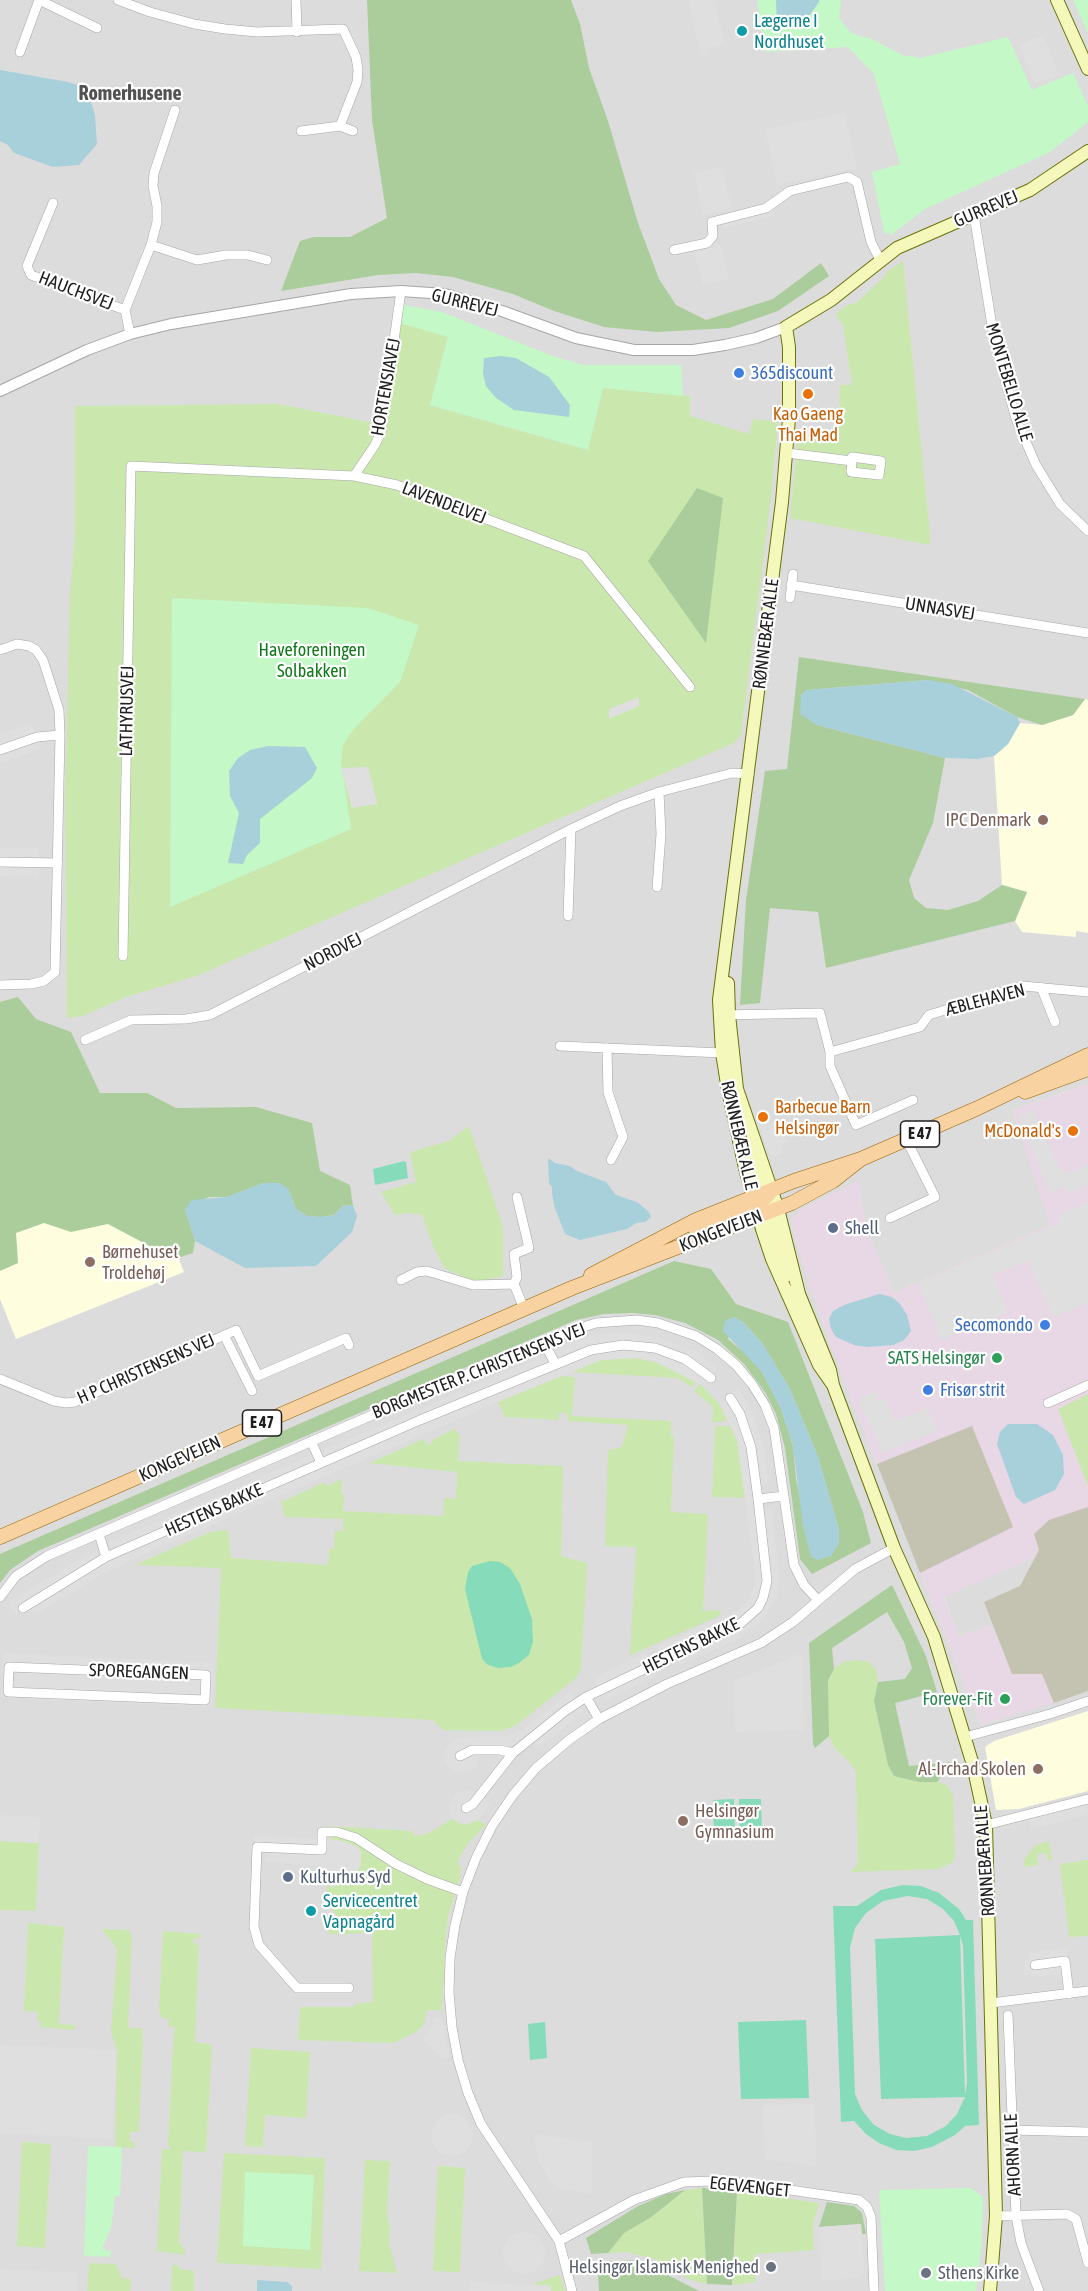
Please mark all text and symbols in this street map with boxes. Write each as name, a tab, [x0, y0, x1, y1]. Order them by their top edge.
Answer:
place label: Lægerne I Nordhuset	[754, 10, 824, 52]
marker: Lægerne I Nordhuset	[735, 24, 749, 38]
district label: Romerhusene	[78, 82, 182, 106]
street label: GURREVEJ	[950, 186, 1022, 232]
street label: HAUCHSVEJ	[36, 267, 116, 315]
street label: GURREVEJ	[429, 284, 501, 322]
street label: MONTEBELLO ALLE	[981, 321, 1037, 443]
street label: HORTENSIAVEJ	[367, 336, 405, 438]
place label: 365discount	[751, 362, 833, 384]
marker: 365discount	[732, 366, 746, 380]
marker: Kao Gaeng Thai Mad	[801, 387, 815, 401]
place label: Kao Gaeng Thai Mad	[773, 403, 843, 446]
street label: LAVENDELVEJ	[399, 477, 489, 529]
street label: RØNNEBÆR ALLE	[749, 578, 783, 690]
street label: UNNASVEJ	[904, 593, 976, 625]
park label: Haveforeningen Solbakken	[258, 639, 366, 682]
street label: LATHYRUSVEJ	[115, 665, 139, 757]
place label: IPC Denmark	[945, 809, 1031, 831]
marker: IPC Denmark	[1036, 813, 1050, 827]
street label: NORDVEJ	[300, 928, 366, 976]
street label: ÆBLEHAVEN	[943, 979, 1027, 1021]
street label: RØNNEBÆR ALLE	[716, 1078, 762, 1192]
place label: Barbecue Barn Helsingør	[775, 1096, 871, 1138]
marker: Barbecue Barn Helsingør	[756, 1110, 770, 1124]
place label: McDonald's	[984, 1120, 1061, 1142]
road number: E 47	[900, 1121, 940, 1147]
marker: McDonald's	[1066, 1124, 1080, 1138]
street label: KONGEVEJEN	[676, 1205, 766, 1257]
place label: Shell	[845, 1217, 879, 1239]
marker: Shell	[826, 1221, 840, 1235]
place label: Børnehuset Troldehøj	[102, 1241, 178, 1284]
marker: Børnehuset Troldehøj	[83, 1255, 97, 1269]
place label: Secomondo	[955, 1314, 1033, 1336]
street label: BORGMESTER P. CHRISTENSENS VEJ	[369, 1318, 589, 1424]
marker: Secomondo	[1038, 1318, 1052, 1332]
street label: H P CHRISTENSENS VEJ	[74, 1329, 218, 1409]
place label: SATS Helsingør	[888, 1347, 985, 1369]
marker: SATS Helsingør	[990, 1351, 1004, 1365]
place label: Frisør strit	[940, 1379, 1005, 1401]
marker: Frisør strit	[921, 1383, 935, 1397]
road number: E 47	[242, 1410, 282, 1436]
street label: KONGEVEJEN	[136, 1431, 224, 1487]
street label: HESTENS BAKKE	[162, 1479, 266, 1541]
street label: HESTENS BAKKE	[639, 1613, 743, 1679]
street label: SPOREGANGEN	[88, 1659, 190, 1685]
place label: Forever-Fit	[923, 1688, 993, 1710]
marker: Forever-Fit	[998, 1692, 1012, 1706]
place label: Al-Irchad Skolen	[918, 1758, 1026, 1780]
marker: Al-Irchad Skolen	[1031, 1762, 1045, 1776]
place label: Helsingør Gymnasium	[695, 1800, 774, 1842]
street label: RØNNEBÆR ALLE	[970, 1805, 1000, 1917]
marker: Helsingør Gymnasium	[676, 1814, 690, 1828]
place label: Kulturhus Syd	[300, 1866, 391, 1888]
marker: Kulturhus Syd	[281, 1870, 295, 1884]
place label: Servicecentret Vapnagård	[323, 1890, 418, 1932]
marker: Servicecentret Vapnagård	[304, 1904, 318, 1918]
street label: AHORN ALLE	[1000, 2113, 1026, 2197]
street label: EGEVÆNGET	[709, 2172, 791, 2202]
place label: Helsingør Islamisk Menighed	[569, 2256, 759, 2278]
marker: Helsingør Islamisk Menighed	[764, 2260, 778, 2274]
place label: Sthens Kirke	[938, 2262, 1019, 2284]
marker: Sthens Kirke	[919, 2266, 933, 2280]

